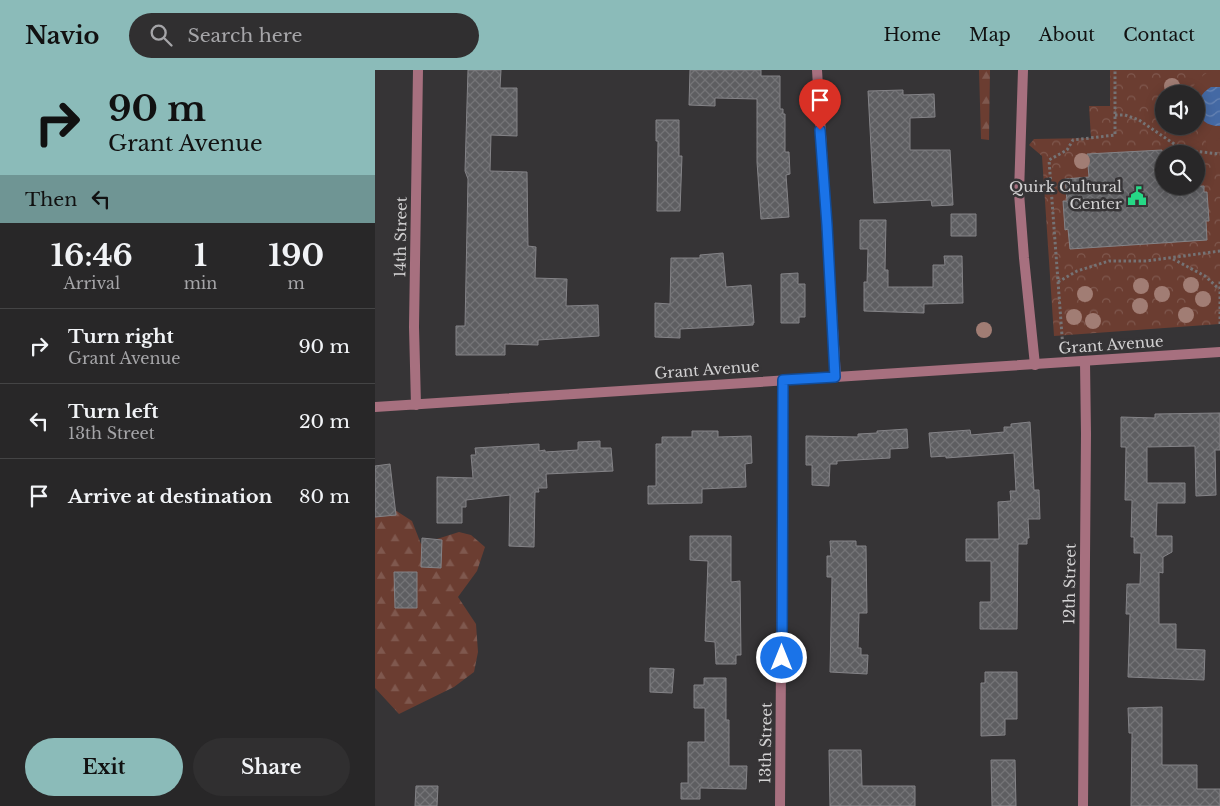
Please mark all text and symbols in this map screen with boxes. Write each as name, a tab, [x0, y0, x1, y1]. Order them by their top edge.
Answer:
search box	[129, 13, 479, 58]
text: Navio	[25, 21, 99, 50]
icon: search	[147, 21, 175, 49]
text: Search here	[187, 24, 302, 47]
text: Home	[883, 24, 941, 46]
text: Map	[969, 24, 1011, 46]
text: About	[1039, 24, 1095, 46]
text: Contact	[1123, 24, 1195, 46]
pin	[799, 79, 841, 130]
map controls	[1155, 85, 1205, 195]
button: sound	[1155, 85, 1205, 135]
icon: arrive	[806, 86, 834, 114]
text: 90 m	[108, 87, 206, 130]
icon: right	[25, 90, 90, 155]
text: Grant Avenue	[108, 130, 263, 157]
button: search	[1155, 145, 1205, 195]
place label: Quirk Cultural Center	[1009, 177, 1123, 213]
icon: left	[87, 185, 115, 213]
public building icon: Quirk Cultural Center	[1126, 185, 1148, 207]
text: Then	[25, 188, 77, 211]
street label: 14th Street	[390, 196, 411, 278]
text: 16:46	[51, 237, 133, 274]
text: 1	[194, 237, 207, 274]
text: 190	[268, 237, 324, 274]
text: Arrival	[64, 273, 120, 293]
text: min	[184, 273, 217, 293]
text: m	[288, 273, 305, 293]
text: Turn right	[68, 325, 174, 348]
street label: Grant Avenue	[1058, 331, 1164, 358]
icon: right	[25, 332, 53, 360]
text: 90 m	[298, 335, 350, 358]
text: Grant Avenue	[68, 348, 180, 368]
street label: Grant Avenue	[654, 356, 760, 383]
text: Turn left	[68, 400, 159, 423]
icon: left	[25, 407, 53, 435]
text: 20 m	[299, 410, 350, 433]
text: 13th Street	[68, 423, 155, 443]
icon: arrive	[25, 482, 53, 510]
text: Arrive at destination	[68, 485, 272, 508]
text: 80 m	[299, 485, 350, 508]
street label: 12th Street	[1059, 543, 1080, 625]
position arrow	[755, 631, 807, 683]
street label: 13th Street	[755, 702, 776, 784]
button: Exit	[25, 738, 183, 796]
button: Share	[193, 738, 350, 796]

